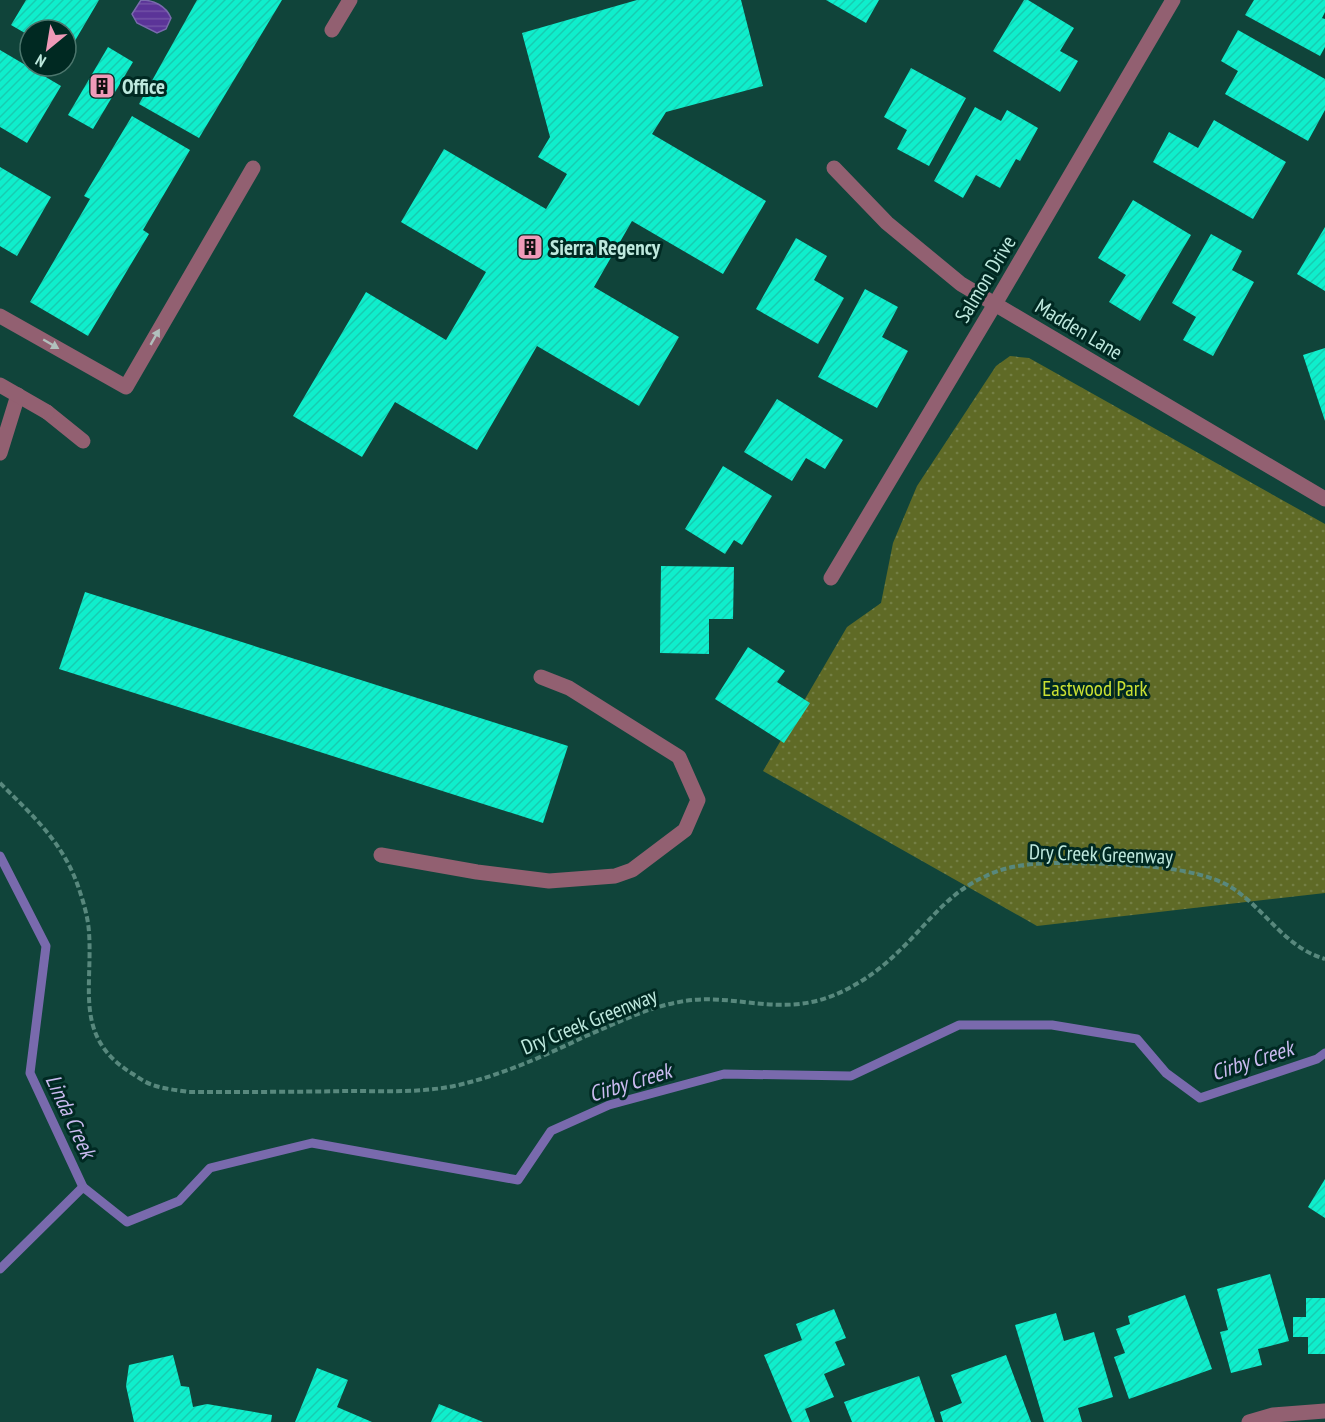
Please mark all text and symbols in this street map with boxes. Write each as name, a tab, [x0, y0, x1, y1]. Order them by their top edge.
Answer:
north arrow	[18, 18, 78, 78]
text: N	[32, 50, 49, 72]
building icon: Office	[87, 71, 117, 101]
place label: Office	[122, 73, 165, 100]
street label: Salmon Drive	[948, 231, 1022, 327]
building icon: Sierra Regency	[515, 232, 545, 262]
place label: Sierra Regency	[550, 234, 661, 261]
street label: Madden Lane	[1030, 292, 1128, 366]
one-way arrow	[150, 329, 161, 345]
one-way arrow	[43, 339, 59, 350]
park label: Eastwood Park	[1042, 675, 1148, 702]
street label: Dry Creek Greenway	[1029, 838, 1174, 870]
street label: Dry Creek Greenway	[517, 981, 661, 1061]
water label: Cirby Creek	[1207, 1033, 1299, 1086]
water label: Cirby Creek	[585, 1055, 677, 1108]
water label: Linda Creek	[40, 1070, 104, 1164]

